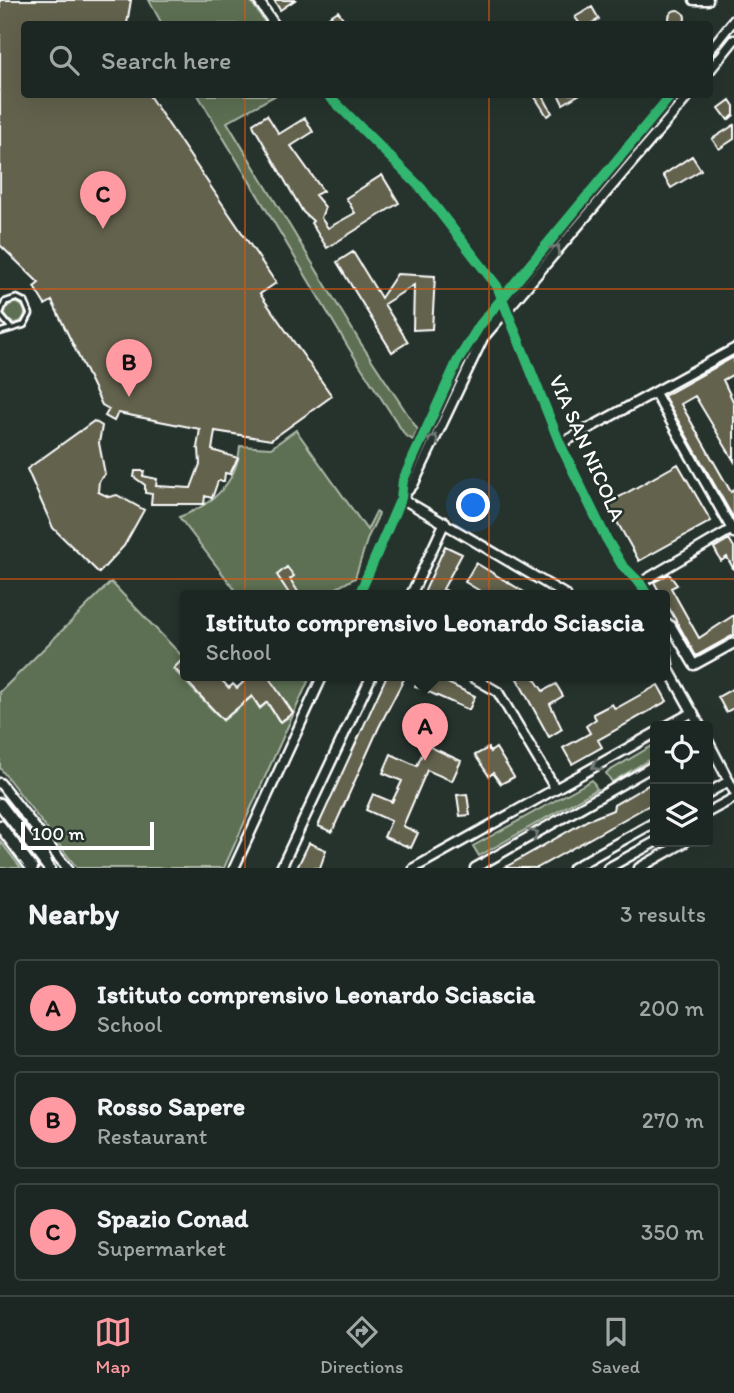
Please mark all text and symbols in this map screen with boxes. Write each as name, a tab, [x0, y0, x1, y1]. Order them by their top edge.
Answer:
search box	[21, 21, 713, 98]
icon: search	[45, 41, 83, 79]
text: Search here	[101, 44, 231, 76]
pin: C	[80, 171, 126, 229]
one-way arrow	[548, 245, 560, 258]
pin: B	[106, 339, 152, 397]
street label: VIA SAN NICOLA	[544, 371, 631, 525]
one-way arrow	[426, 434, 440, 446]
your location	[456, 488, 490, 522]
popup	[180, 590, 670, 681]
text: Istituto comprensivo Leonardo Sciascia	[206, 606, 644, 638]
text: School	[206, 638, 271, 666]
pin: A	[402, 703, 448, 761]
map controls	[650, 721, 713, 847]
button: locate	[650, 721, 713, 784]
one-way arrow	[590, 758, 603, 771]
button: layers	[650, 784, 713, 847]
scale bar	[21, 819, 154, 851]
text: 100 m	[32, 822, 84, 845]
one-way arrow	[527, 829, 540, 842]
text: Nearby	[28, 895, 119, 932]
text: 3 results	[620, 900, 706, 928]
text: Istituto comprensivo Leonardo Sciascia	[97, 978, 535, 1010]
text: A	[46, 994, 60, 1022]
text: 200 m	[639, 994, 704, 1022]
text: School	[97, 1010, 162, 1038]
text: Rosso Sapere	[97, 1090, 245, 1122]
text: B	[46, 1106, 60, 1134]
text: 270 m	[642, 1106, 704, 1134]
text: Restaurant	[97, 1122, 207, 1150]
text: Spazio Conad	[97, 1202, 248, 1234]
text: C	[46, 1218, 60, 1246]
text: 350 m	[641, 1218, 704, 1246]
text: Supermarket	[97, 1234, 226, 1262]
tab: Map	[94, 1313, 132, 1378]
tab: Directions	[320, 1313, 404, 1378]
tab: Saved	[592, 1313, 640, 1378]

